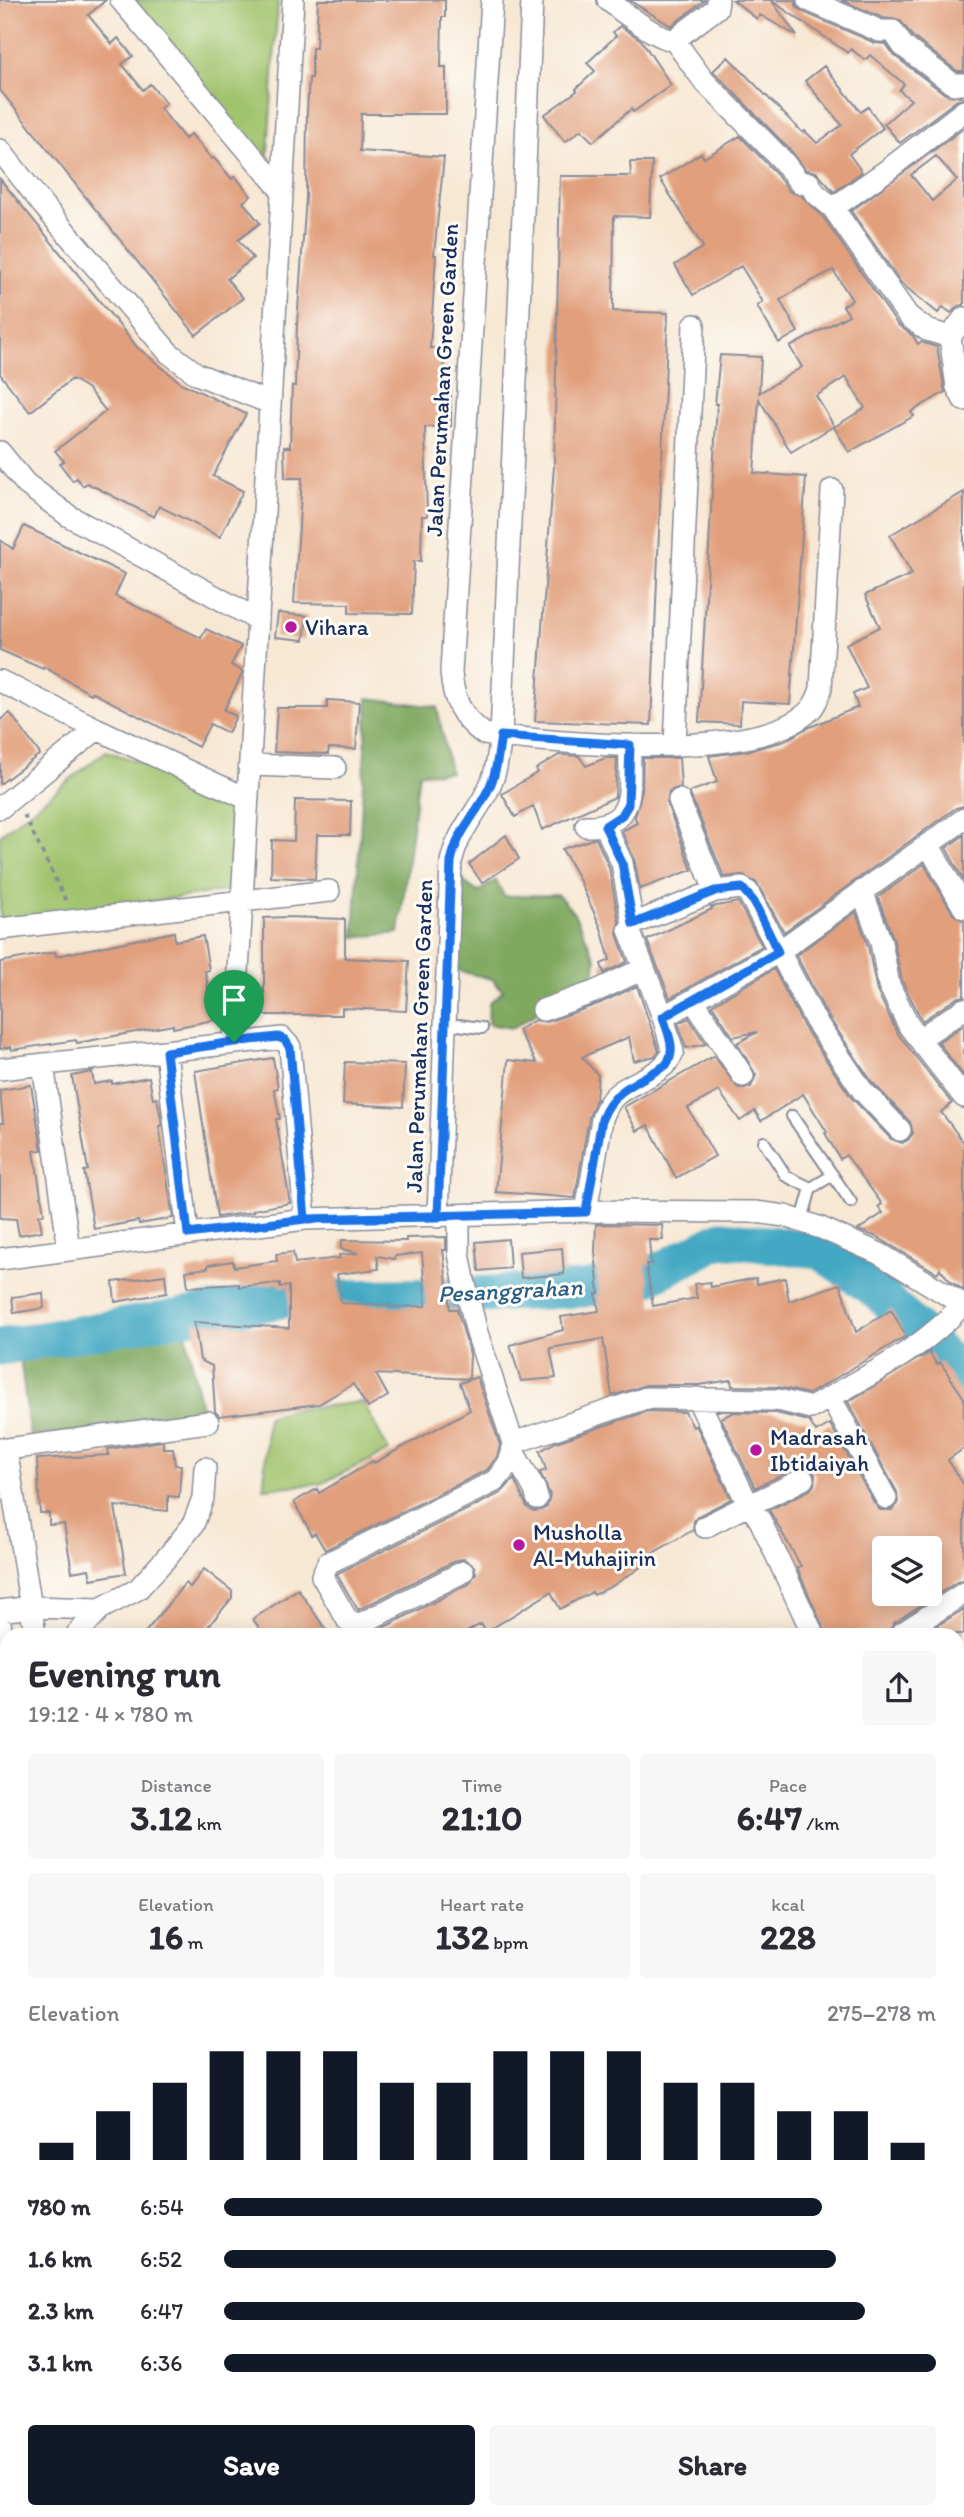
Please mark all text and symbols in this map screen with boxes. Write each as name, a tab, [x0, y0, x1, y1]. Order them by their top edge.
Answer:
street label: Jalan Perumahan Green Garden	[420, 223, 464, 537]
place label: Vihara	[305, 613, 369, 641]
marker: Vihara	[283, 619, 299, 635]
street label: Jalan Perumahan Green Garden	[400, 879, 438, 1193]
pin	[204, 970, 264, 1042]
icon: arrive	[215, 981, 253, 1019]
water label: Pesanggrahan	[437, 1272, 583, 1308]
place label: Madrasah Ibtidaiyah	[770, 1423, 869, 1477]
marker: Madrasah Ibtidaiyah	[748, 1442, 764, 1458]
place label: Musholla Al-Muhajirin	[533, 1518, 656, 1572]
map controls	[872, 1536, 942, 1606]
button: layers	[872, 1536, 942, 1606]
marker: Musholla Al-Muhajirin	[511, 1537, 527, 1553]
text: Evening run	[28, 1651, 221, 1697]
button: share	[862, 1651, 936, 1725]
text: 19:12 · 4 × 780 m	[28, 1700, 193, 1728]
text: Distance	[140, 1774, 212, 1797]
text: Time	[462, 1774, 502, 1797]
text: Pace	[769, 1774, 807, 1797]
text: 3.12	[130, 1797, 192, 1839]
text: 21:10	[441, 1797, 523, 1839]
text: 6:47	[737, 1797, 802, 1839]
text: km	[192, 1812, 222, 1835]
text: /km	[802, 1812, 839, 1835]
text: Elevation	[138, 1893, 214, 1916]
text: Heart rate	[440, 1893, 524, 1916]
text: kcal	[771, 1893, 805, 1916]
text: 16	[148, 1916, 183, 1958]
text: 132	[435, 1916, 489, 1958]
text: 228	[760, 1916, 816, 1958]
text: m	[183, 1931, 204, 1954]
text: bpm	[489, 1931, 529, 1954]
text: Elevation	[28, 1999, 119, 2027]
text: 275–278 m	[827, 1999, 936, 2027]
text: 780 m	[28, 2193, 91, 2221]
text: 6:54	[140, 2193, 184, 2221]
text: 1.6 km	[28, 2245, 92, 2273]
text: 6:52	[140, 2245, 182, 2273]
text: 2.3 km	[28, 2297, 94, 2325]
text: 6:47	[140, 2297, 183, 2325]
text: 3.1 km	[28, 2349, 92, 2377]
text: 6:36	[140, 2349, 183, 2377]
button: Save	[28, 2425, 475, 2505]
button: Share	[489, 2425, 936, 2505]

